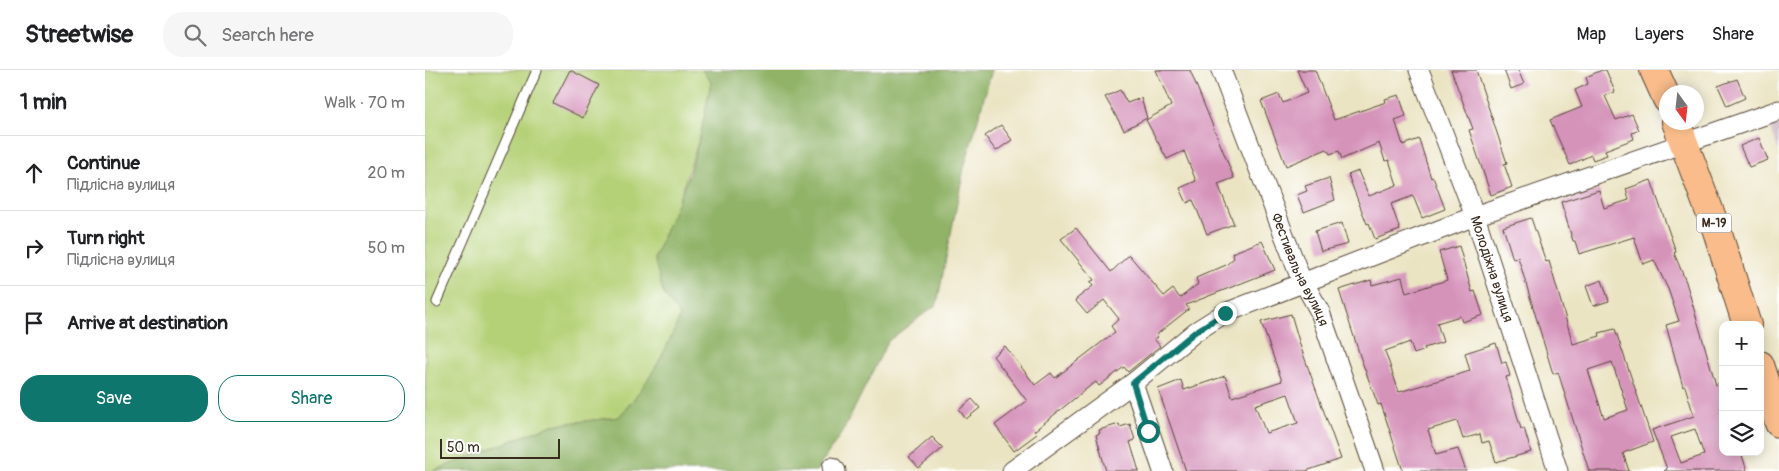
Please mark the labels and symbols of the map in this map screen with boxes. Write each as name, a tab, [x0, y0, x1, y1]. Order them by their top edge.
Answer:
north arrow	[1659, 85, 1704, 130]
street label: Фестивальна вулиця	[1268, 211, 1333, 328]
street label: Молодіжна вулиця	[1467, 214, 1517, 324]
road number: М-19	[1697, 214, 1731, 232]
route end	[1214, 302, 1237, 325]
route start	[1137, 420, 1160, 443]
scale bar	[440, 436, 560, 459]

